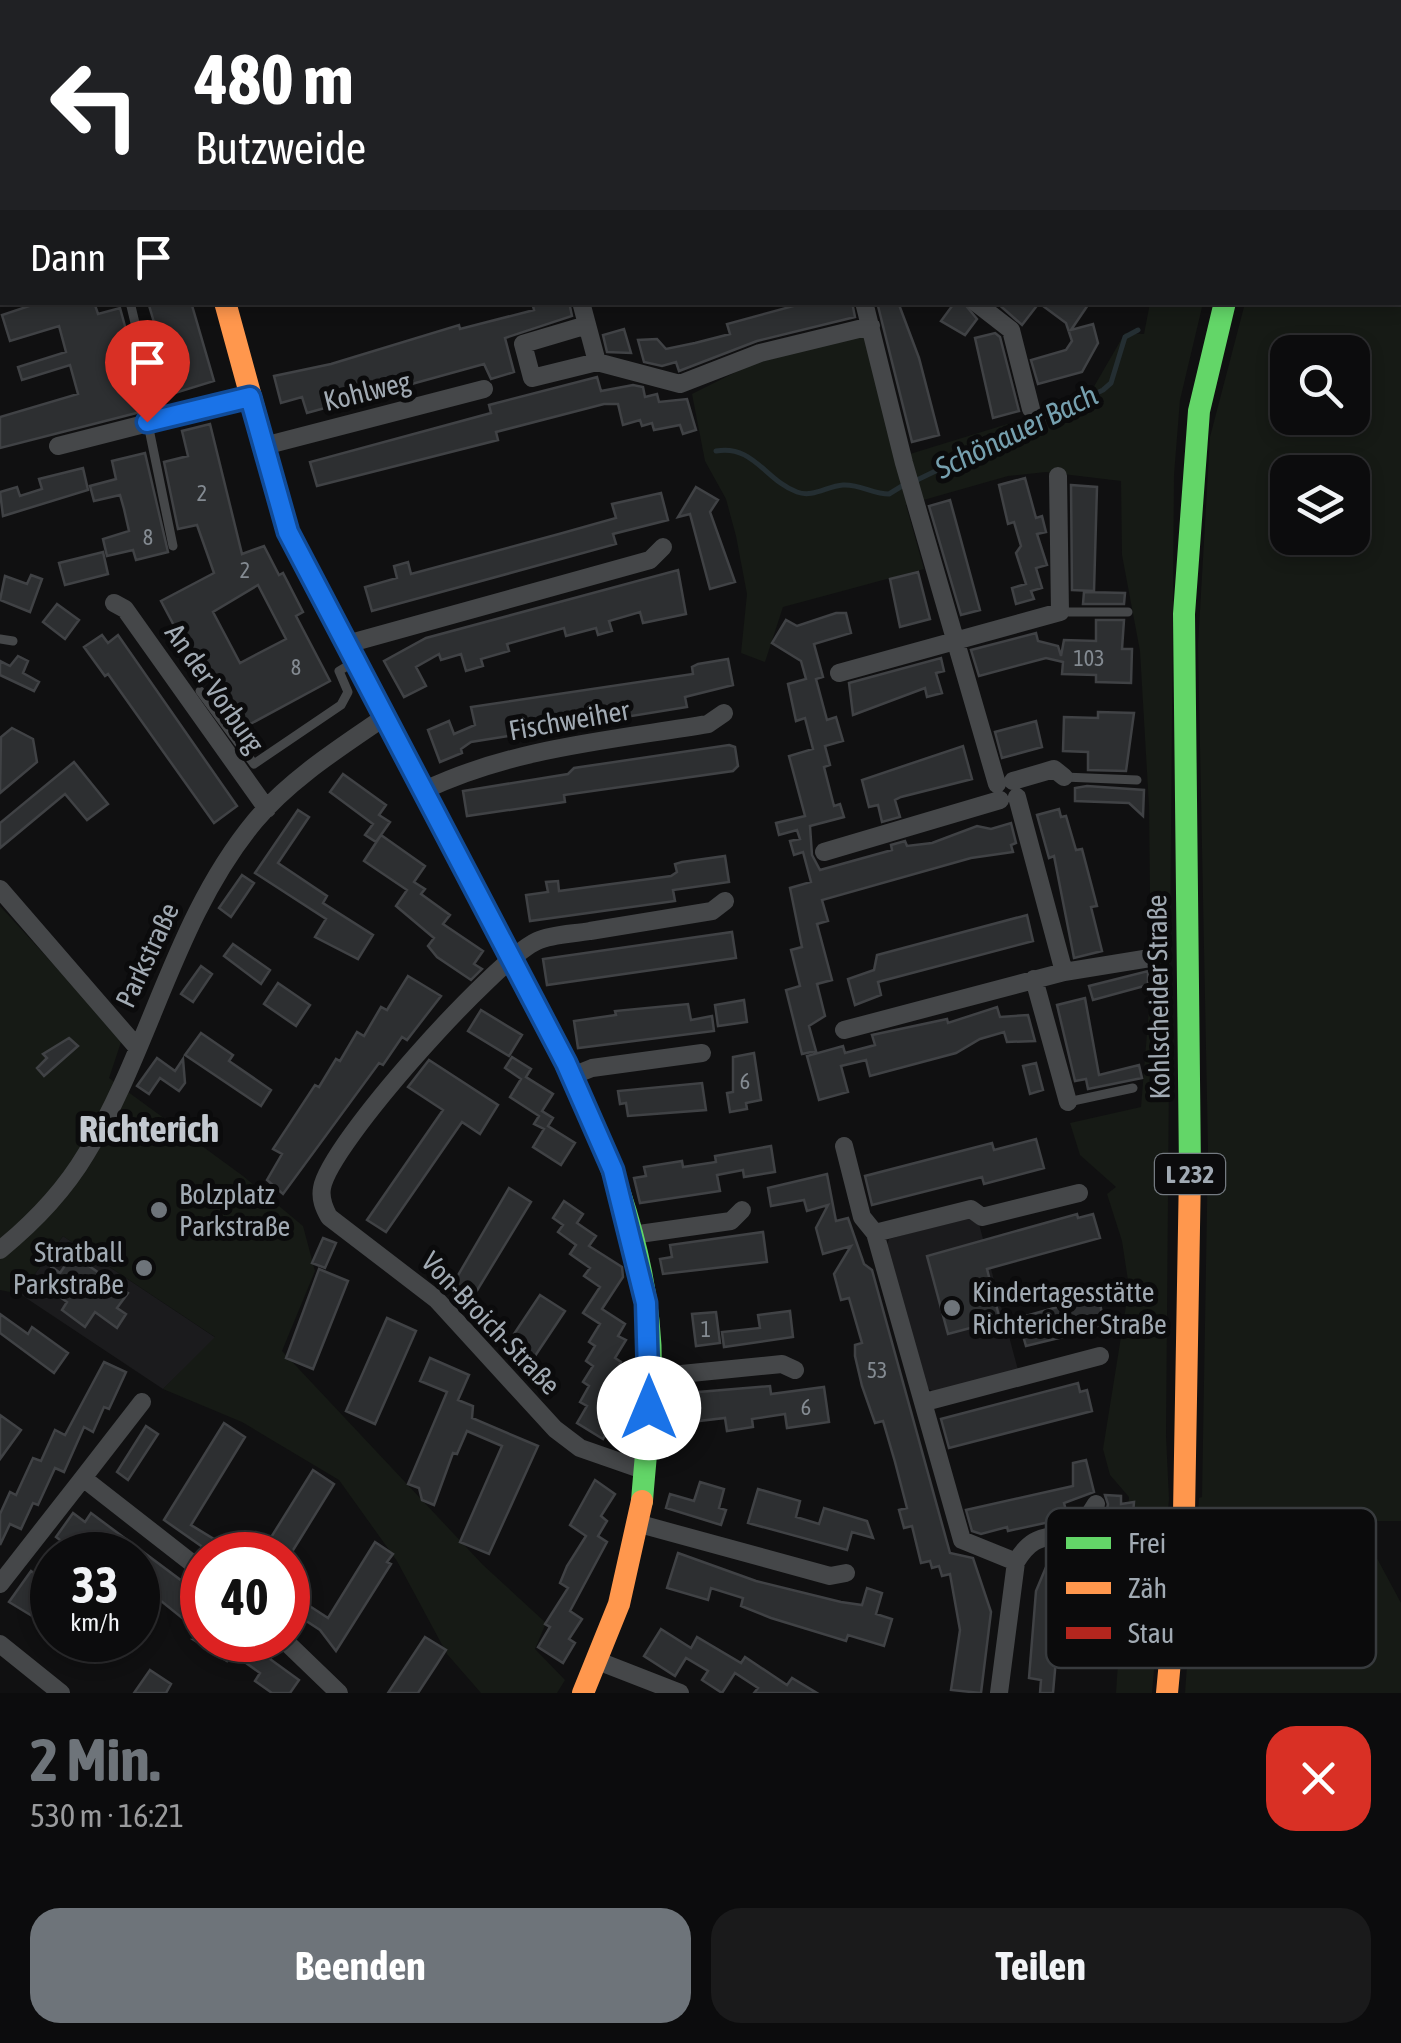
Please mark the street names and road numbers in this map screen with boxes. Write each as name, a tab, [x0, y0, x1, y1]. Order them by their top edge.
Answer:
street label: Kohlweg	[320, 365, 414, 417]
street label: An der Vorburg	[159, 617, 271, 759]
street label: Fischweiher	[506, 694, 632, 746]
street label: Kohlscheider Straße	[1140, 894, 1176, 1100]
street label: Parkstraße	[109, 898, 185, 1012]
road number: L 232	[1155, 1154, 1225, 1194]
street label: Von-Broich-Straße	[415, 1245, 567, 1401]

